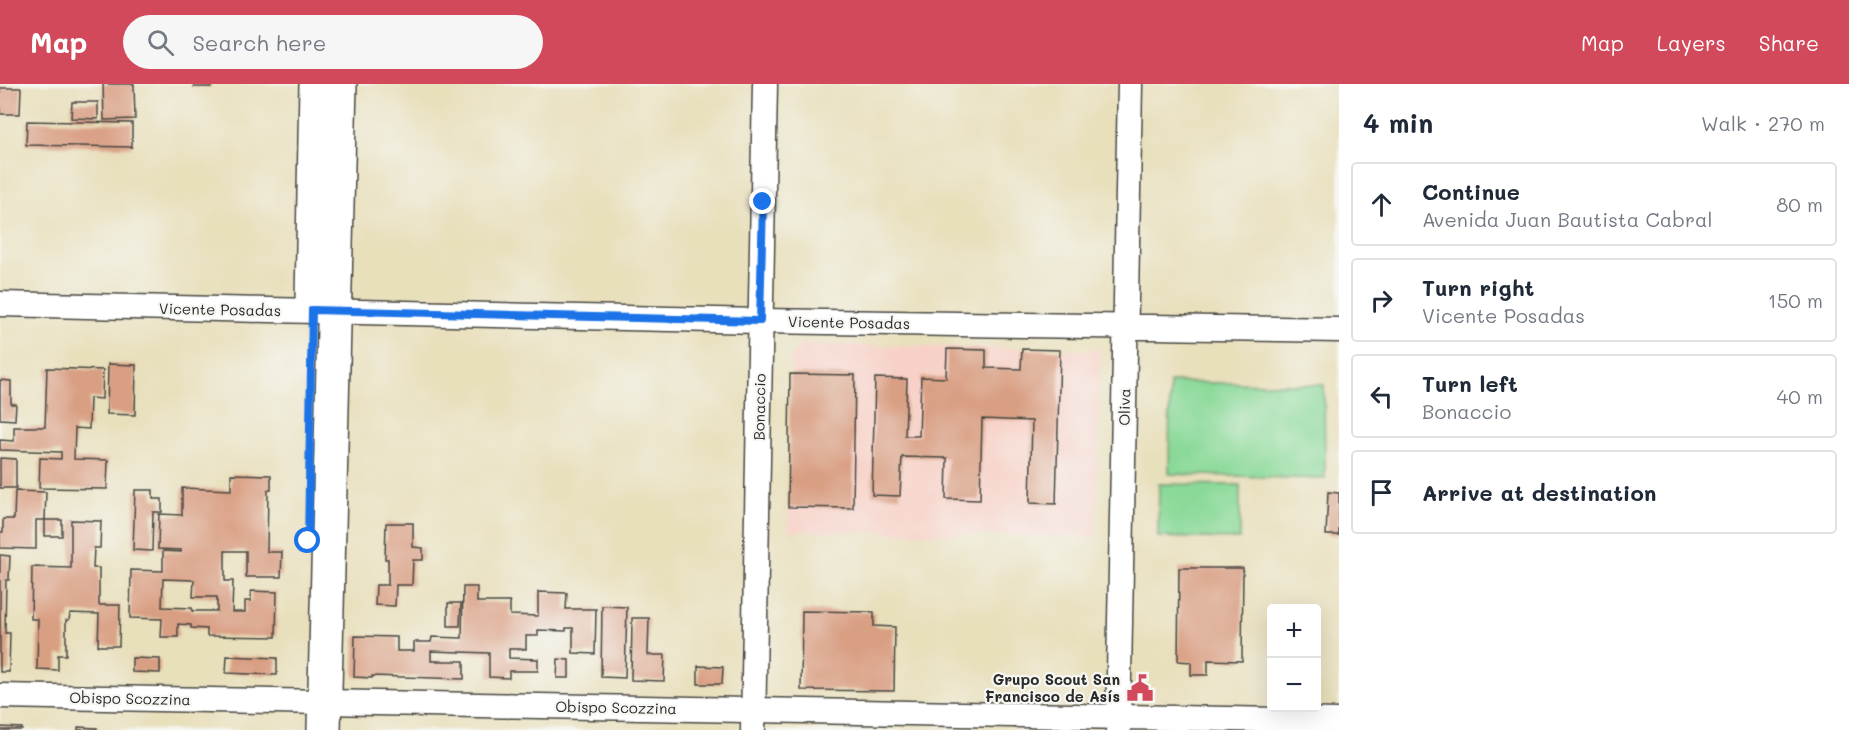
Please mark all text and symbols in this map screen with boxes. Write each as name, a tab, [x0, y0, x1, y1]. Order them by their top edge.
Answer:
search box	[123, 15, 543, 69]
text: Map	[30, 24, 87, 60]
icon: search	[144, 26, 177, 59]
text: Search here	[192, 28, 326, 57]
text: Map	[1581, 29, 1624, 56]
text: Layers	[1657, 29, 1726, 56]
text: Share	[1759, 29, 1819, 56]
text: 4 min	[1363, 106, 1433, 140]
text: Walk · 270 m	[1701, 110, 1825, 136]
text: Continue	[1422, 177, 1520, 206]
route end	[749, 188, 775, 214]
icon: ahead	[1365, 188, 1398, 221]
text: 80 m	[1776, 191, 1823, 217]
text: Avenida Juan Bautista Cabral	[1422, 206, 1713, 232]
text: Turn right	[1422, 273, 1534, 302]
icon: right	[1365, 284, 1398, 317]
text: 150 m	[1768, 287, 1823, 313]
street label: Vicente Posadas	[159, 298, 281, 320]
text: Vicente Posadas	[1422, 302, 1585, 328]
street label: Vicente Posadas	[788, 311, 910, 333]
text: Turn left	[1422, 369, 1518, 398]
street label: Bonaccio	[748, 373, 770, 441]
icon: left	[1365, 380, 1398, 413]
text: 40 m	[1777, 383, 1823, 409]
street label: Oliva	[1114, 388, 1134, 426]
text: Bonaccio	[1422, 398, 1511, 424]
icon: arrive	[1365, 476, 1398, 509]
text: Arrive at destination	[1422, 478, 1657, 507]
route start	[294, 527, 320, 553]
map controls	[1267, 604, 1321, 712]
button: +	[1267, 604, 1321, 658]
button: −	[1267, 658, 1321, 712]
place label: Grupo Scout San Francisco de Asís	[985, 669, 1120, 706]
public building icon: Grupo Scout San Francisco de Asís	[1125, 673, 1155, 703]
street label: Obispo Scozzina	[69, 687, 191, 709]
street label: Obispo Scozzina	[555, 696, 677, 718]

